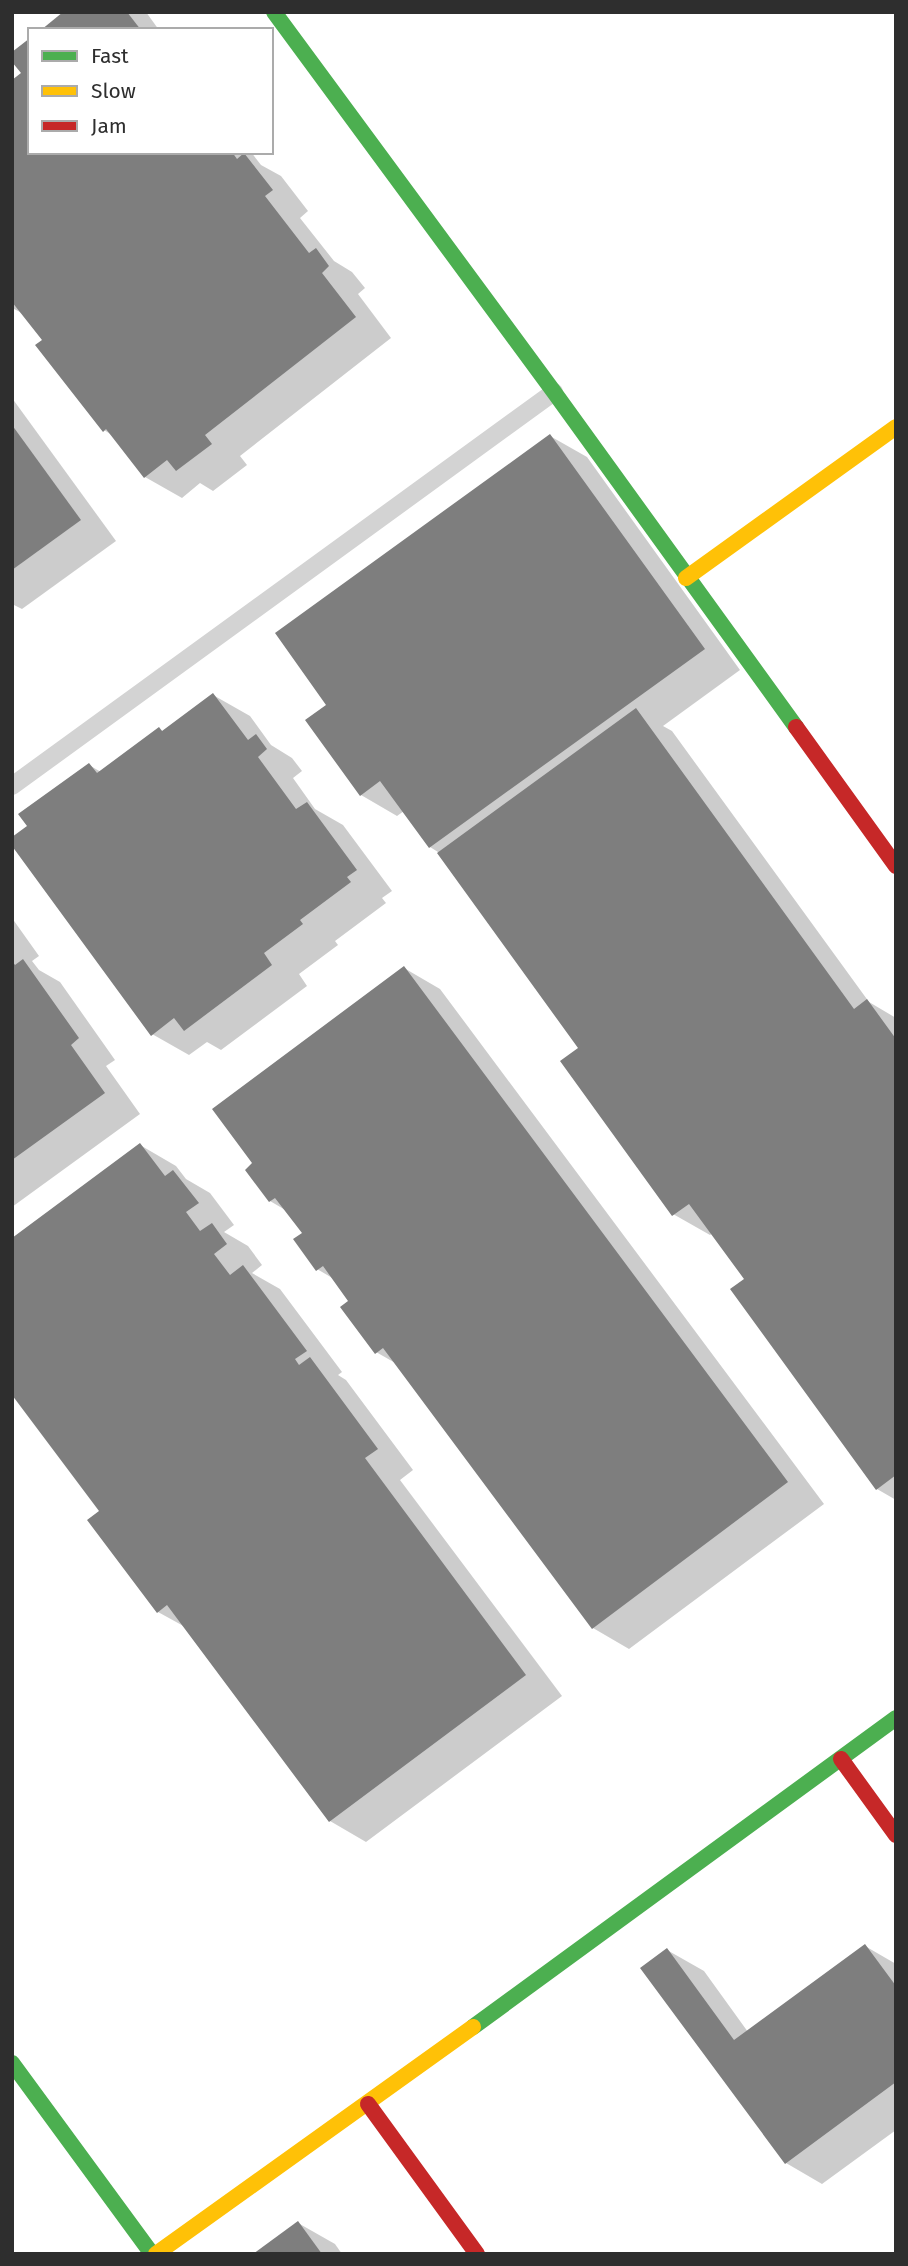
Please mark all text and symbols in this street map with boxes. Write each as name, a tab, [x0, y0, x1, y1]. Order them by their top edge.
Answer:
legend	[28, 28, 273, 154]
text: Fast	[91, 43, 129, 69]
text: Slow	[91, 78, 136, 104]
text: Jam	[91, 113, 127, 139]

